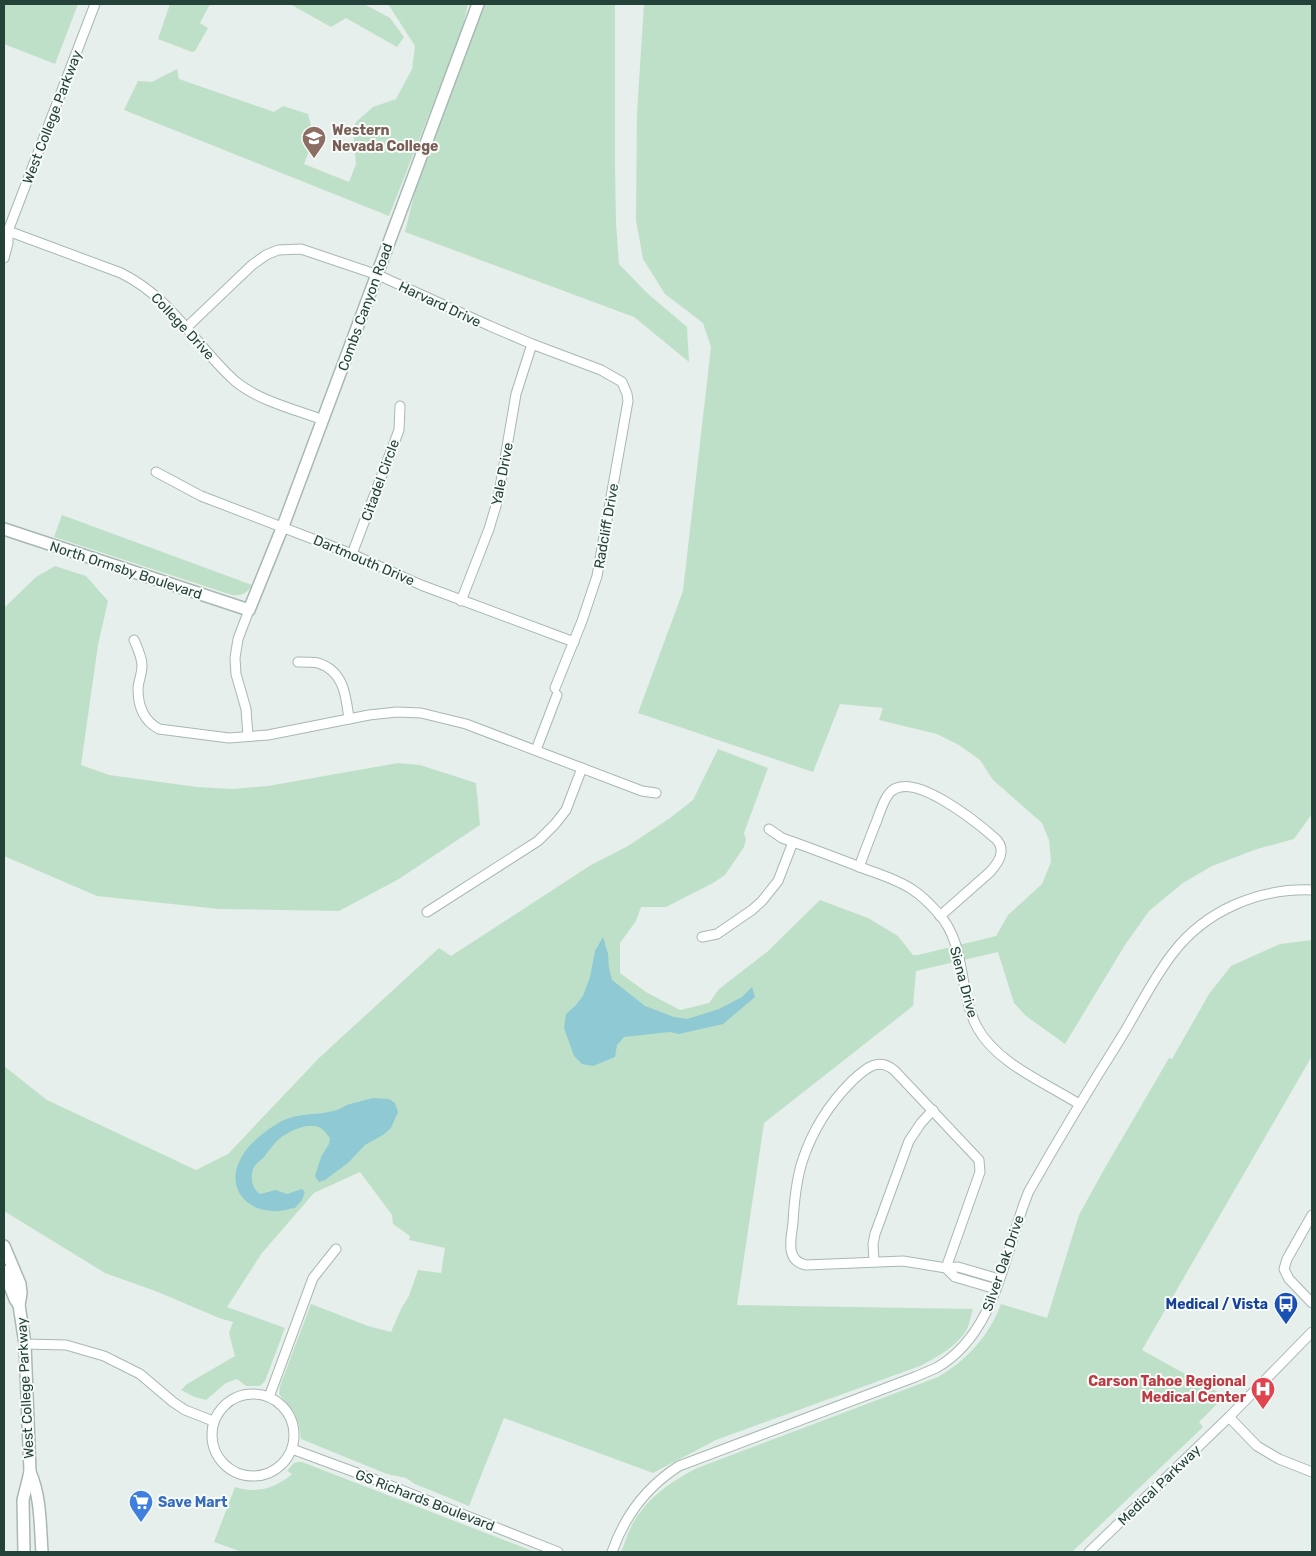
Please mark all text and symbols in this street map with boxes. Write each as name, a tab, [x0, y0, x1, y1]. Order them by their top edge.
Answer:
street label: West College Parkway	[19, 48, 86, 186]
place label: Western Nevada College	[332, 122, 438, 155]
school or university icon: Western Nevada College	[301, 125, 327, 159]
street label: Combs Canyon Road	[334, 241, 396, 373]
street label: Harvard Drive	[396, 278, 484, 331]
street label: College Drive	[147, 289, 218, 363]
street label: Citadel Circle	[358, 437, 403, 523]
street label: Yale Drive	[488, 441, 517, 507]
street label: Radcliff Drive	[591, 482, 622, 570]
street label: Dartmouth Drive	[311, 531, 417, 589]
street label: North Ormsby Boulevard	[47, 538, 204, 603]
street label: Siena Drive	[946, 945, 981, 1020]
street label: Silver Oak Drive	[979, 1213, 1028, 1314]
bus stop icon: Medical / Vista	[1273, 1291, 1299, 1325]
place label: Medical / Vista	[1166, 1296, 1268, 1313]
street label: West College Parkway	[13, 1316, 38, 1459]
place label: Carson Tahoe Regional Medical Center	[1088, 1373, 1247, 1406]
hospital icon: Carson Tahoe Regional Medical Center	[1250, 1376, 1276, 1410]
street label: Medical Parkway	[1114, 1441, 1204, 1529]
street label: GS Richards Boulevard	[353, 1466, 497, 1535]
supermarket icon: Save Mart	[128, 1489, 154, 1523]
place label: Save Mart	[158, 1494, 228, 1511]

